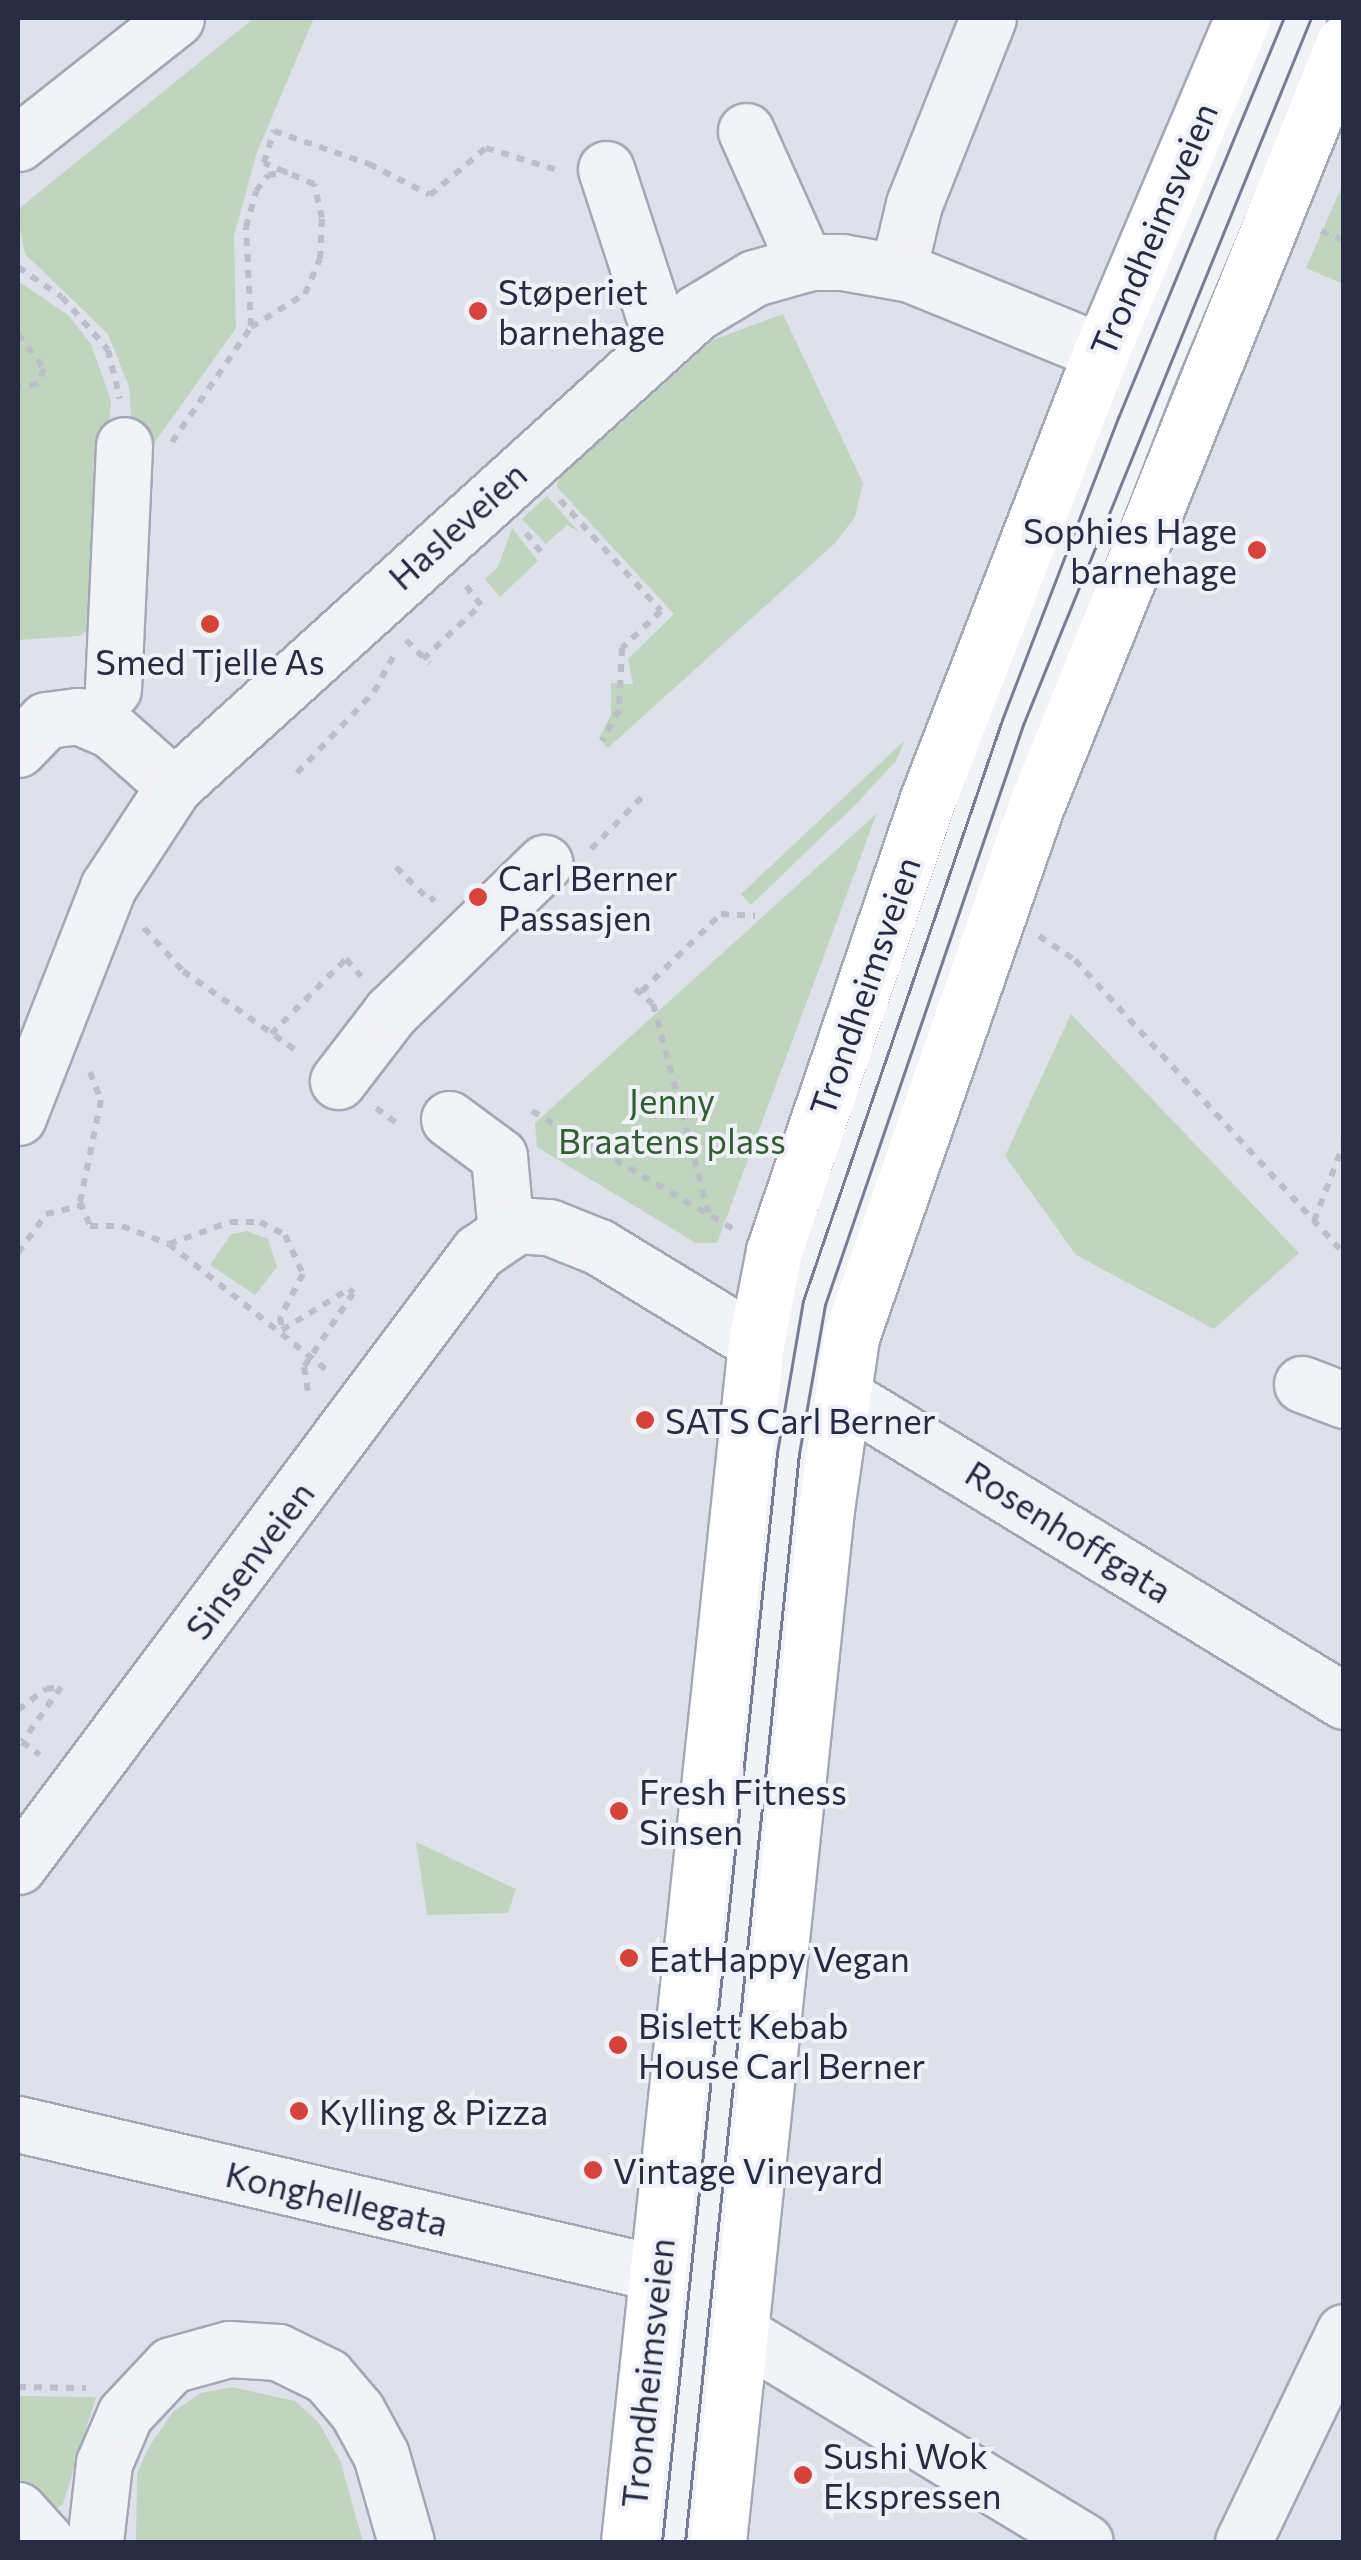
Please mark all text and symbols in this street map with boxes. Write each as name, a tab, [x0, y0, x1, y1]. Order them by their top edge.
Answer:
street label: Trondheimsveien	[1081, 96, 1225, 362]
place label: Støperiet barnehage	[498, 270, 665, 352]
marker: Støperiet barnehage	[467, 300, 489, 322]
street label: Hasleveien	[380, 452, 534, 598]
place label: Sophies Hage barnehage	[1023, 509, 1237, 591]
marker: Sophies Hage barnehage	[1246, 539, 1268, 561]
marker: Smed Tjelle As	[199, 613, 221, 635]
place label: Smed Tjelle As	[95, 640, 325, 682]
street label: Trondheimsveien	[800, 851, 928, 1121]
place label: Carl Berner Passasjen	[498, 856, 677, 938]
marker: Carl Berner Passasjen	[467, 886, 489, 908]
park label: Jenny Braatens plass	[558, 1079, 786, 1161]
place label: SATS Carl Berner	[665, 1399, 936, 1441]
marker: SATS Carl Berner	[634, 1409, 656, 1431]
street label: Rosenhoffgata	[958, 1451, 1180, 1611]
street label: Sinsenveien	[176, 1473, 322, 1647]
place label: Fresh Fitness Sinsen	[639, 1770, 847, 1852]
marker: Fresh Fitness Sinsen	[608, 1800, 630, 1822]
place label: EatHappy Vegan	[649, 1937, 910, 1979]
marker: EatHappy Vegan	[618, 1947, 640, 1969]
place label: Bislett Kebab House Carl Berner	[638, 2004, 925, 2086]
marker: Bislett Kebab House Carl Berner	[607, 2034, 629, 2056]
place label: Kylling & Pizza	[319, 2090, 548, 2132]
marker: Kylling & Pizza	[288, 2100, 310, 2122]
place label: Vintage Vineyard	[613, 2149, 883, 2191]
street label: Konghellegata	[222, 2152, 452, 2244]
marker: Vintage Vineyard	[582, 2159, 604, 2181]
street label: Trondheimsveien	[612, 2236, 682, 2510]
place label: Sushi Wok Ekspressen	[823, 2434, 1002, 2516]
marker: Sushi Wok Ekspressen	[792, 2464, 814, 2486]

